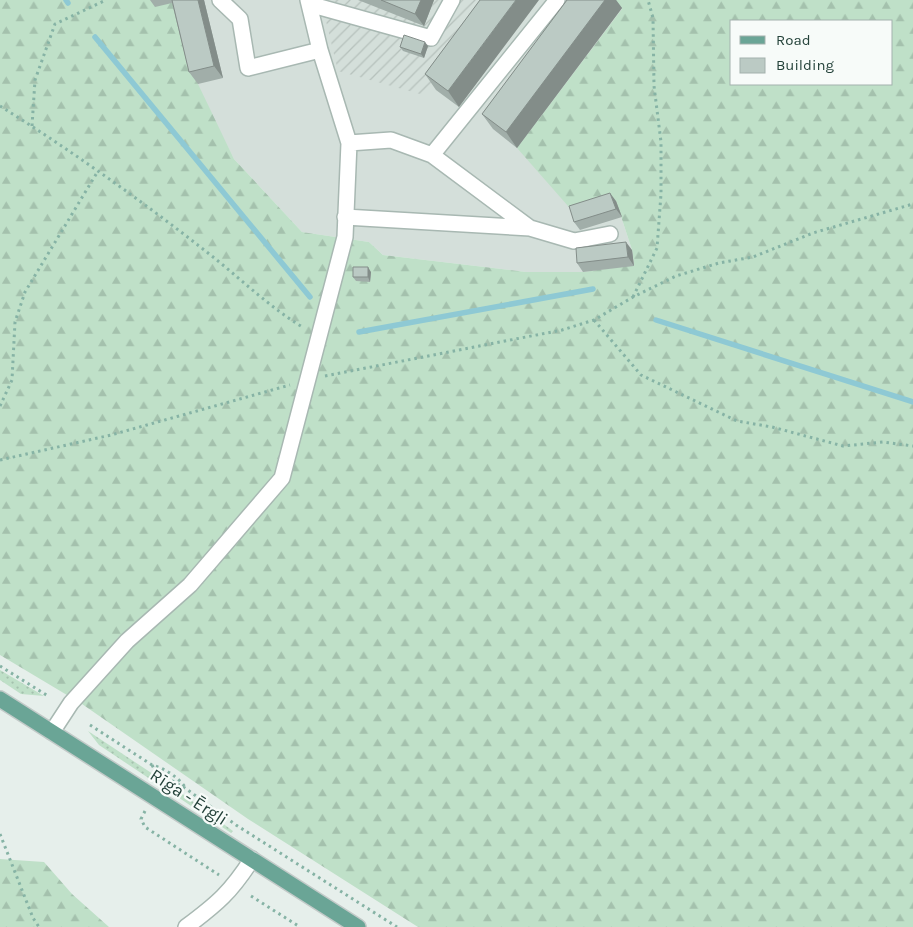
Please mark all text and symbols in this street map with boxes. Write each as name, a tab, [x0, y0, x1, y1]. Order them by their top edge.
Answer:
legend	[730, 20, 893, 85]
text: Road	[776, 31, 811, 49]
text: Building	[776, 56, 834, 74]
street label: Rīga - Ērgļi	[146, 764, 232, 830]

